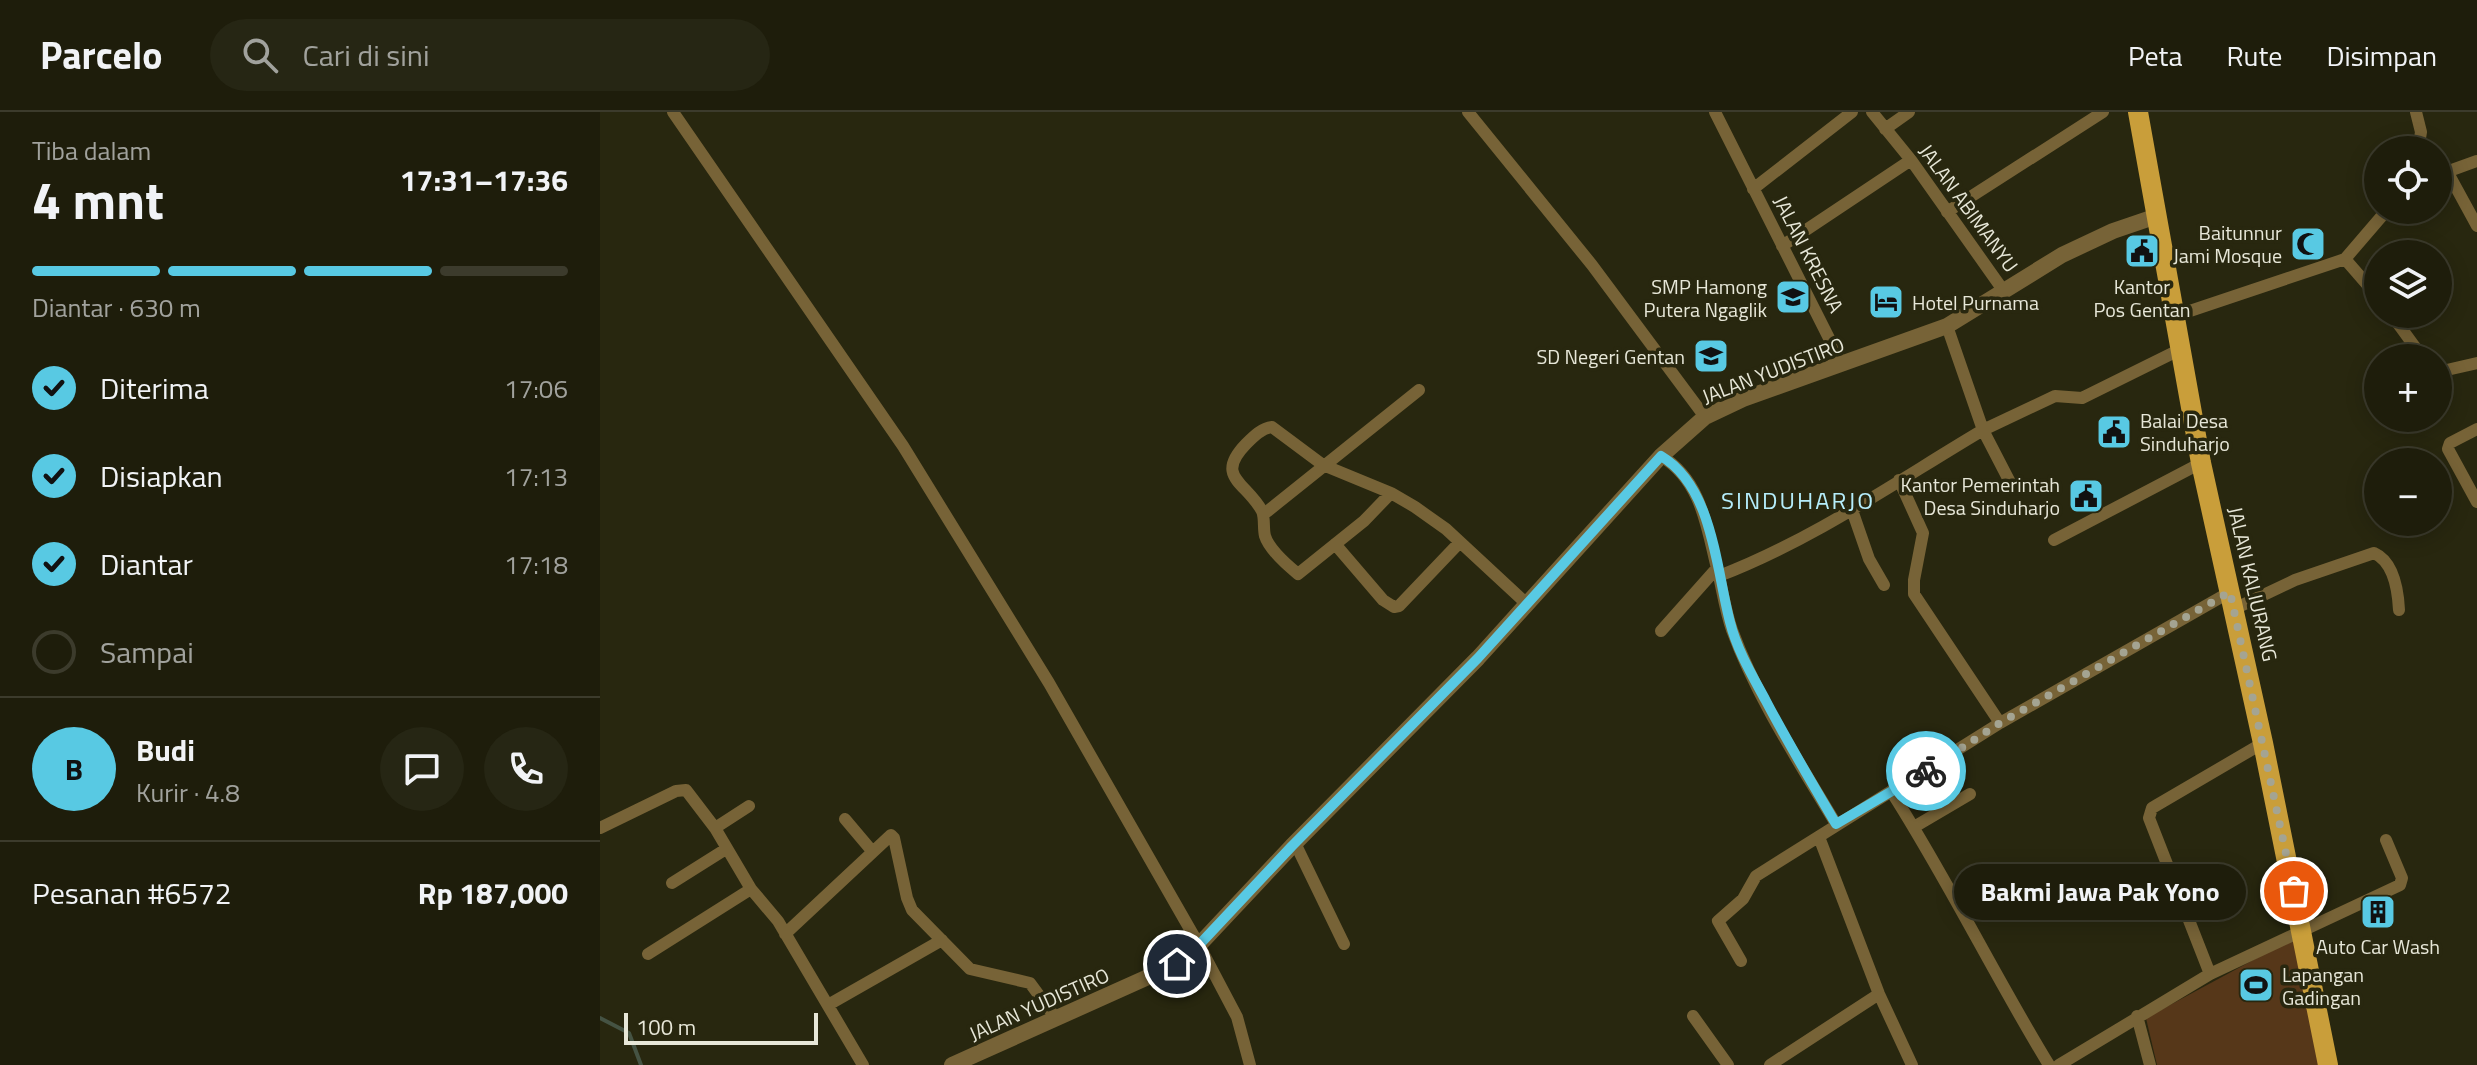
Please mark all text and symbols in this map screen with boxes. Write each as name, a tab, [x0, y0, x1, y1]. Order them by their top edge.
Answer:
search box	[210, 19, 770, 91]
text: Parcelo	[40, 26, 162, 84]
text: Cari di sini	[302, 32, 430, 78]
icon: search	[238, 33, 282, 77]
text: Peta	[2128, 34, 2182, 77]
text: Rute	[2226, 34, 2282, 77]
text: Disimpan	[2326, 34, 2437, 77]
text: Tiba dalam	[32, 131, 151, 170]
map controls	[2364, 136, 2452, 536]
button: locate	[2364, 136, 2452, 224]
street label: JALAN ABIMANYU	[1912, 137, 2026, 279]
text: 17:31–17:36	[400, 157, 568, 203]
text: 4 mnt	[32, 160, 164, 239]
street label: JALAN KRESNA	[1766, 190, 1852, 318]
place label: Baitunnur Jami Mosque	[2173, 217, 2282, 271]
mosque icon: Baitunnur Jami Mosque	[2289, 225, 2327, 263]
public building icon: Kantor Pos Gentan	[2123, 232, 2161, 270]
button: layers	[2364, 240, 2452, 328]
place label: SMP Hamong Putera Ngaglik	[1644, 271, 1767, 325]
place label: Kantor Pos Gentan	[2094, 271, 2190, 325]
school or university icon: SMP Hamong Putera Ngaglik	[1774, 278, 1812, 316]
hotel icon: Hotel Purnama	[1867, 283, 1905, 321]
place label: Hotel Purnama	[1912, 287, 2039, 318]
text: Diantar · 630 m	[32, 288, 201, 327]
street label: JALAN YUDISTIRO	[1697, 329, 1849, 411]
school or university icon: SD Negeri Gentan	[1692, 337, 1730, 375]
place label: SD Negeri Gentan	[1536, 341, 1685, 372]
button: +	[2364, 344, 2452, 432]
text: Diterima	[100, 365, 209, 411]
icon: check	[32, 366, 76, 410]
text: 17:06	[504, 369, 568, 408]
place label: Balai Desa Sinduharjo	[2140, 405, 2230, 459]
public building icon: Balai Desa Sinduharjo	[2095, 413, 2133, 451]
button: −	[2364, 448, 2452, 536]
text: Disiapkan	[100, 453, 223, 499]
icon: check	[32, 454, 76, 498]
text: 17:13	[504, 457, 568, 496]
place label: Kantor Pemerintah Desa Sinduharjo	[1901, 469, 2060, 523]
public building icon: Kantor Pemerintah Desa Sinduharjo	[2067, 477, 2105, 515]
district label: SINDUHARJO	[1721, 482, 1875, 518]
street label: JALAN KALIURANG	[2220, 504, 2286, 664]
text: Diantar	[100, 541, 193, 587]
icon: check	[32, 542, 76, 586]
text: 17:18	[504, 545, 568, 584]
text: Sampai	[100, 629, 194, 675]
text: Budi	[136, 727, 195, 773]
button: chat	[380, 727, 464, 811]
button: phone	[484, 727, 568, 811]
courier	[1886, 731, 1966, 811]
text: B	[65, 746, 83, 792]
icon: bike	[1904, 749, 1948, 793]
text: Kurir · 4.8	[136, 773, 240, 812]
pin	[2260, 857, 2328, 925]
callout: Bakmi Jawa Pak Yono	[1954, 863, 2246, 919]
icon: bag	[2272, 869, 2316, 913]
text: Pesanan #6572	[32, 870, 232, 916]
text: Rp 187,000	[418, 870, 568, 916]
text: Bakmi Jawa Pak Yono	[1980, 872, 2220, 911]
building icon: Auto Car Wash	[2359, 893, 2397, 931]
pin	[1143, 930, 1211, 998]
place label: Auto Car Wash	[2316, 931, 2440, 962]
icon: home	[1155, 942, 1199, 986]
street label: JALAN YUDISTIRO	[964, 959, 1114, 1049]
place label: Lapangan Gadingan	[2282, 959, 2364, 1013]
sports icon: Lapangan Gadingan	[2237, 966, 2275, 1004]
scale bar	[624, 1009, 818, 1045]
text: 100 m	[636, 1010, 696, 1044]

